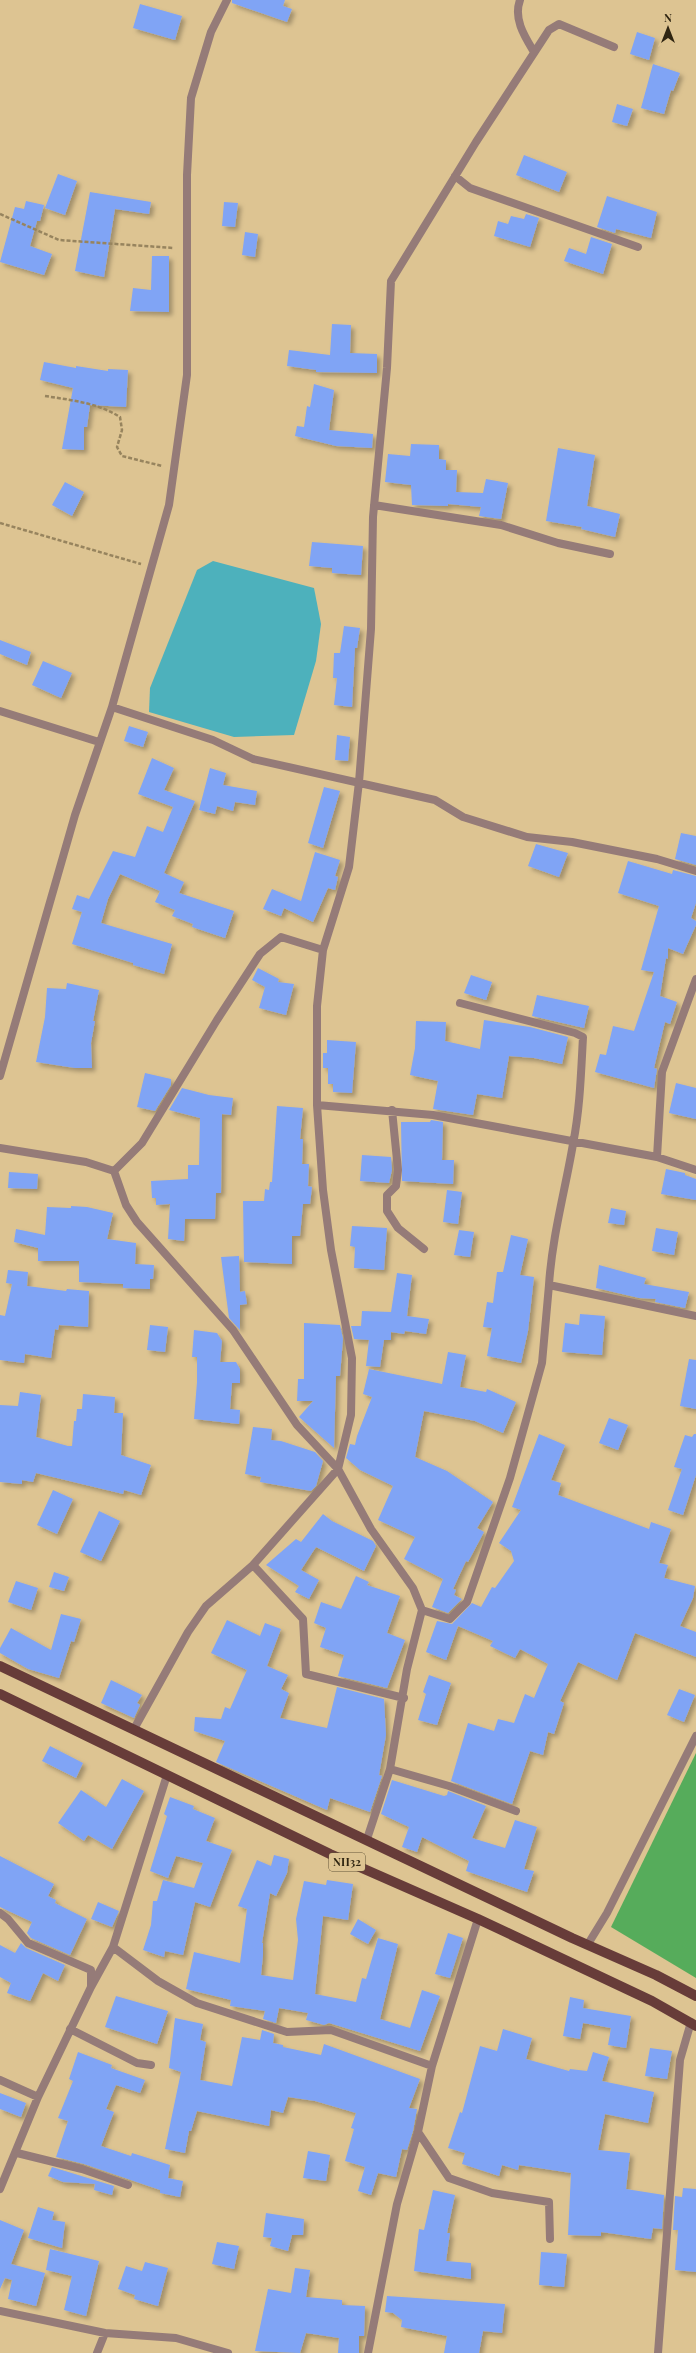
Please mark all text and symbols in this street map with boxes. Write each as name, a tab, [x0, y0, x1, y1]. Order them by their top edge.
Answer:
north arrow	[648, 8, 688, 48]
text: N	[664, 10, 672, 25]
road number: NH32	[329, 1853, 365, 1871]

